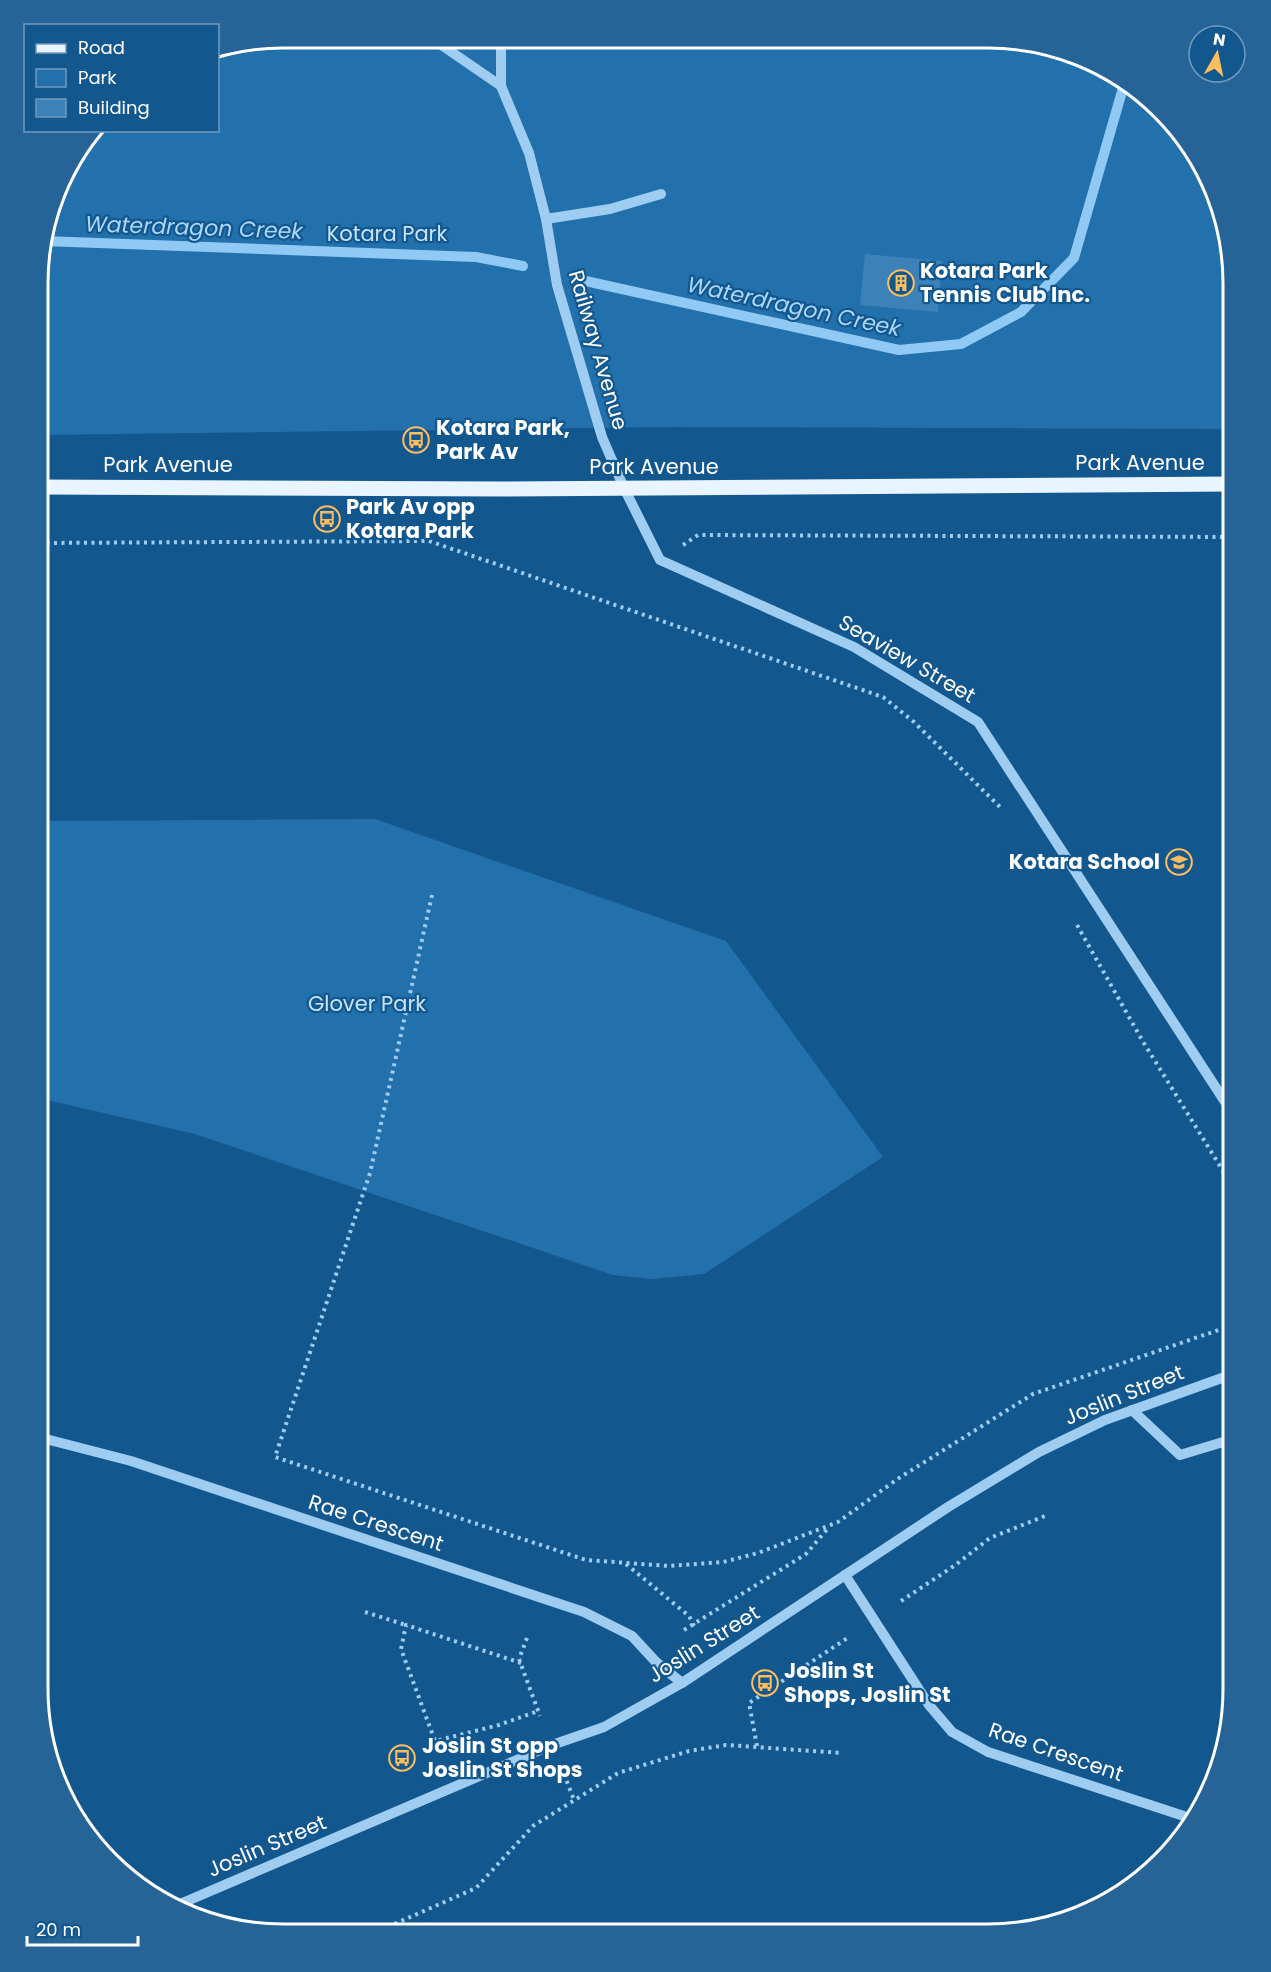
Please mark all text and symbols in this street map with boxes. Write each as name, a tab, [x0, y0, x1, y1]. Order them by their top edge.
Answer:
legend	[24, 24, 219, 132]
north arrow	[1187, 24, 1247, 84]
text: N	[1212, 27, 1227, 52]
text: Road	[78, 35, 125, 60]
text: Park	[78, 65, 117, 90]
text: Building	[78, 95, 150, 120]
water label: Waterdragon Creek	[85, 208, 305, 247]
park label: Kotara Park	[327, 219, 447, 248]
place label: Kotara Park Tennis Club Inc.	[920, 256, 1090, 309]
street label: Railway Avenue	[562, 267, 635, 433]
building icon: Kotara Park Tennis Club Inc.	[886, 268, 916, 298]
water label: Waterdragon Creek	[684, 269, 905, 345]
place label: Kotara Park, Park Av	[436, 413, 570, 466]
bus stop icon: Kotara Park, Park Av	[401, 425, 431, 455]
street label: Park Avenue	[1075, 448, 1205, 477]
street label: Park Avenue	[103, 450, 233, 479]
street label: Park Avenue	[589, 452, 719, 481]
place label: Park Av opp Kotara Park	[346, 492, 475, 545]
bus stop icon: Park Av opp Kotara Park	[312, 504, 342, 534]
street label: Seaview Street	[833, 608, 981, 710]
place label: Kotara School	[1009, 847, 1160, 876]
school or university icon: Kotara School	[1164, 847, 1194, 877]
park label: Glover Park	[308, 989, 426, 1018]
street label: Joslin Street	[1060, 1357, 1188, 1432]
street label: Rae Crescent	[305, 1487, 447, 1558]
street label: Joslin Street	[642, 1598, 765, 1689]
place label: Joslin St Shops, Joslin St	[784, 1656, 951, 1709]
bus stop icon: Joslin St Shops, Joslin St	[750, 1668, 780, 1698]
street label: Rae Crescent	[985, 1715, 1127, 1788]
place label: Joslin St opp Joslin St Shops	[422, 1731, 583, 1784]
bus stop icon: Joslin St opp Joslin St Shops	[387, 1743, 417, 1773]
street label: Joslin Street	[203, 1807, 331, 1884]
scale bar	[27, 1909, 138, 1947]
text: 20 m	[36, 1917, 81, 1942]

